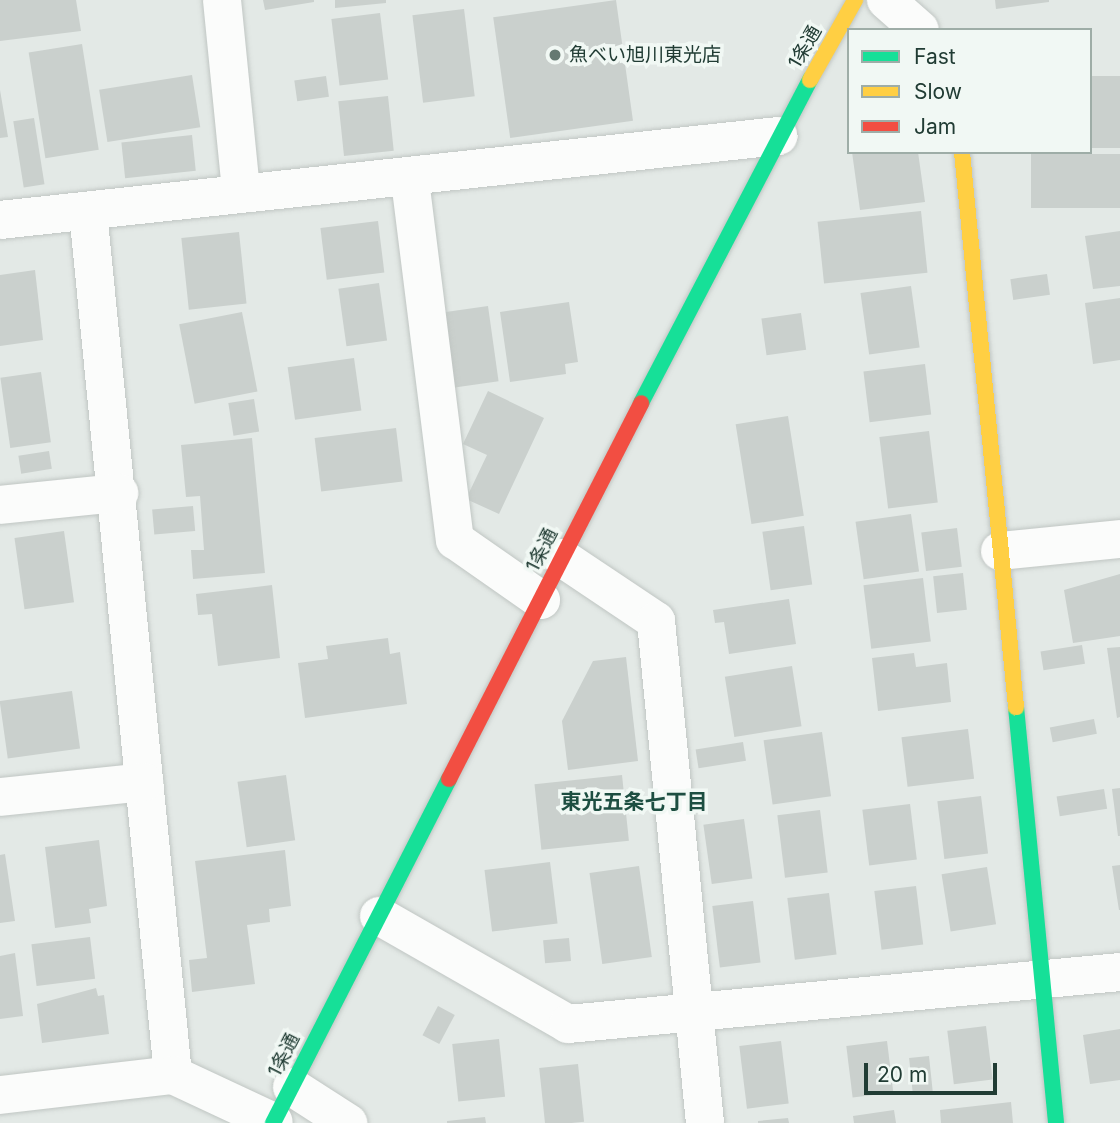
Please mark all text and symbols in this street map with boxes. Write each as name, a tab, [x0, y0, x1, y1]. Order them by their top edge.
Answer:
street label: 1条通	[784, 21, 826, 73]
legend	[847, 28, 1092, 154]
place label: 魚べい旭川東光店	[569, 44, 721, 66]
text: Fast	[914, 44, 956, 69]
marker: 魚べい旭川東光店	[547, 47, 563, 63]
text: Slow	[914, 79, 962, 104]
text: Jam	[914, 114, 956, 139]
street label: 1条通	[521, 524, 563, 576]
district label: 東光五条七丁目	[561, 789, 707, 815]
street label: 1条通	[263, 1029, 305, 1081]
scale bar	[868, 1050, 1001, 1094]
text: 20 m	[877, 1062, 927, 1087]

